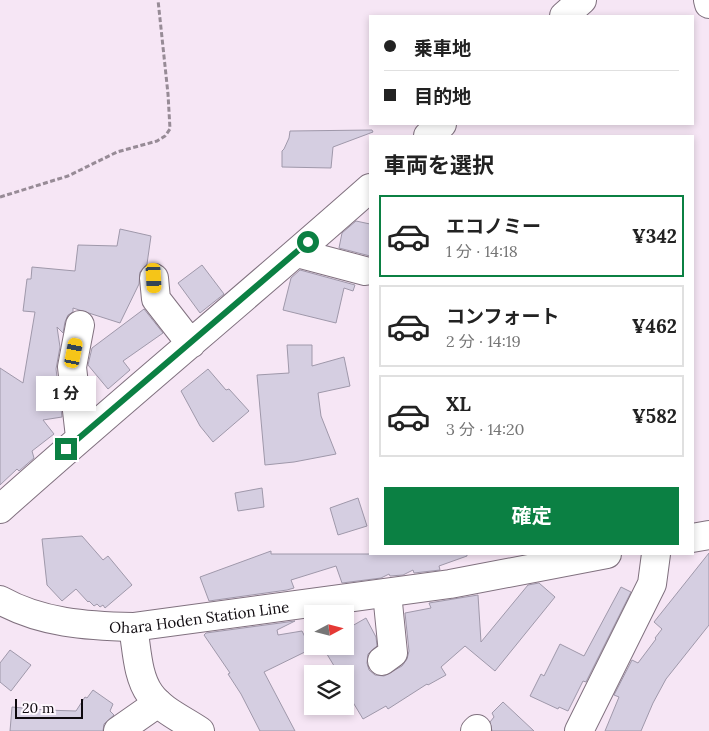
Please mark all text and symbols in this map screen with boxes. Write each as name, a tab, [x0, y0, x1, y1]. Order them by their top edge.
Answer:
text: 乗車地	[414, 36, 471, 60]
text: 目的地	[414, 84, 471, 108]
text: 車両を選択	[384, 151, 494, 179]
icon: car	[386, 214, 431, 259]
text: エコノミー	[446, 214, 541, 238]
text: ¥342	[632, 224, 677, 248]
route start	[297, 231, 319, 253]
text: 1 分 · 14:18	[446, 241, 518, 261]
car	[145, 263, 162, 293]
icon: car	[386, 304, 431, 349]
text: コンフォート	[446, 304, 559, 328]
text: ¥462	[632, 314, 677, 338]
text: 2 分 · 14:19	[446, 331, 521, 351]
car	[63, 337, 84, 369]
callout: 1 分	[36, 376, 96, 412]
text: 1 分	[53, 383, 79, 403]
text: XL	[446, 392, 471, 416]
icon: car	[386, 394, 431, 439]
text: ¥582	[632, 404, 677, 428]
text: 3 分 · 14:20	[446, 419, 525, 439]
route end	[55, 438, 77, 460]
button: 確定	[384, 487, 679, 545]
street label: Ohara Hoden Station Line	[109, 596, 290, 637]
north arrow	[304, 605, 354, 655]
map controls	[304, 605, 354, 715]
button: layers	[304, 665, 354, 715]
scale bar	[15, 696, 82, 719]
text: 20 m	[22, 699, 54, 717]

